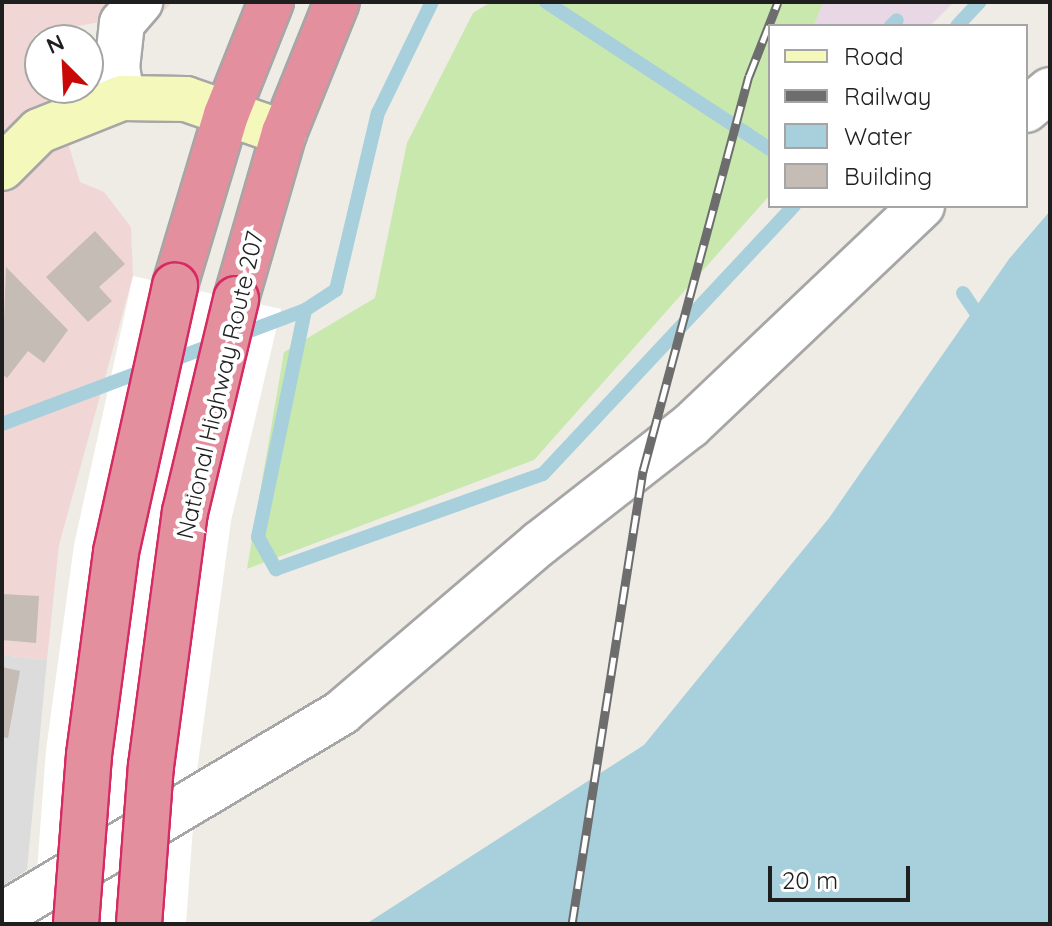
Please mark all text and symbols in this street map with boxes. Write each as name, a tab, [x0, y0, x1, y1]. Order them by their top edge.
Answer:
north arrow	[24, 24, 104, 104]
legend	[768, 24, 1028, 208]
text: N	[42, 28, 68, 60]
text: Road	[844, 41, 904, 71]
text: Railway	[844, 81, 931, 111]
text: Water	[844, 121, 912, 151]
text: Building	[844, 161, 932, 191]
street label: National Highway Route 207	[171, 228, 269, 542]
scale bar	[772, 850, 914, 900]
text: 20 m	[782, 865, 838, 895]

